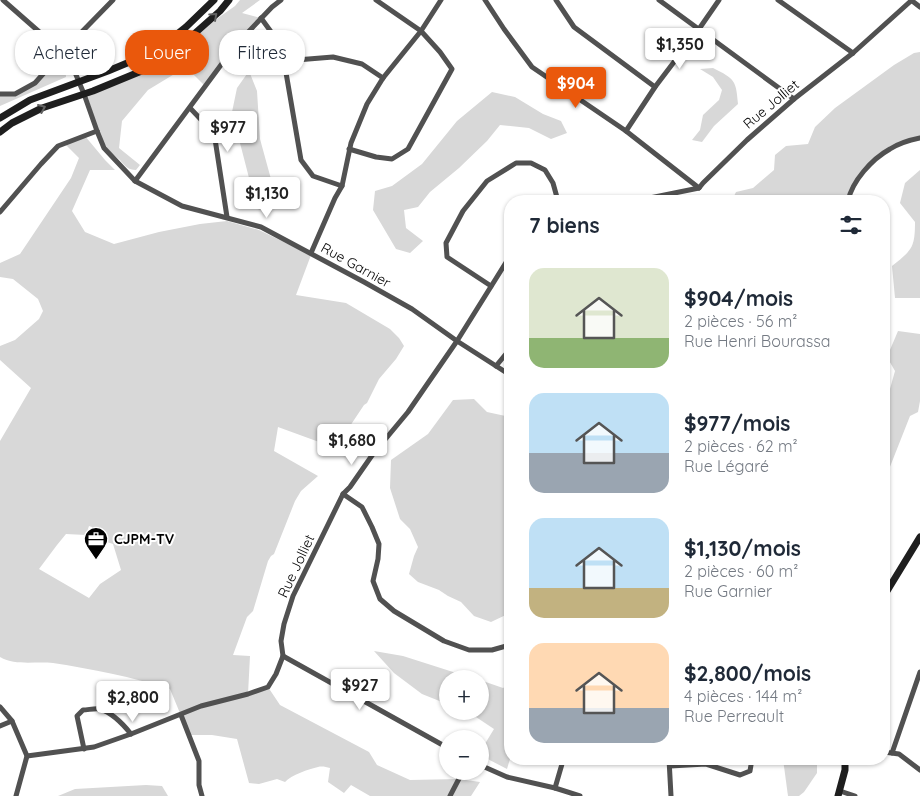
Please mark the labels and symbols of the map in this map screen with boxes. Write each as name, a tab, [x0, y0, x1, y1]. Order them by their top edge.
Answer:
one-way arrow	[208, 13, 217, 22]
pin: $1,350	[639, 28, 721, 70]
pin: $904	[546, 66, 606, 109]
street label: Rue Jolliet	[739, 75, 803, 133]
one-way arrow	[37, 104, 46, 115]
pin: $977	[198, 110, 258, 153]
pin: $1,130	[226, 176, 308, 219]
street label: Rue Garnier	[318, 238, 395, 292]
pin: $1,680	[311, 424, 393, 466]
office icon: CJPM-TV	[83, 526, 109, 560]
place label: CJPM-TV	[114, 530, 175, 548]
street label: Rue Jolliet	[274, 531, 319, 600]
pin: $927	[330, 668, 390, 711]
pin: $2,800	[92, 680, 174, 723]

